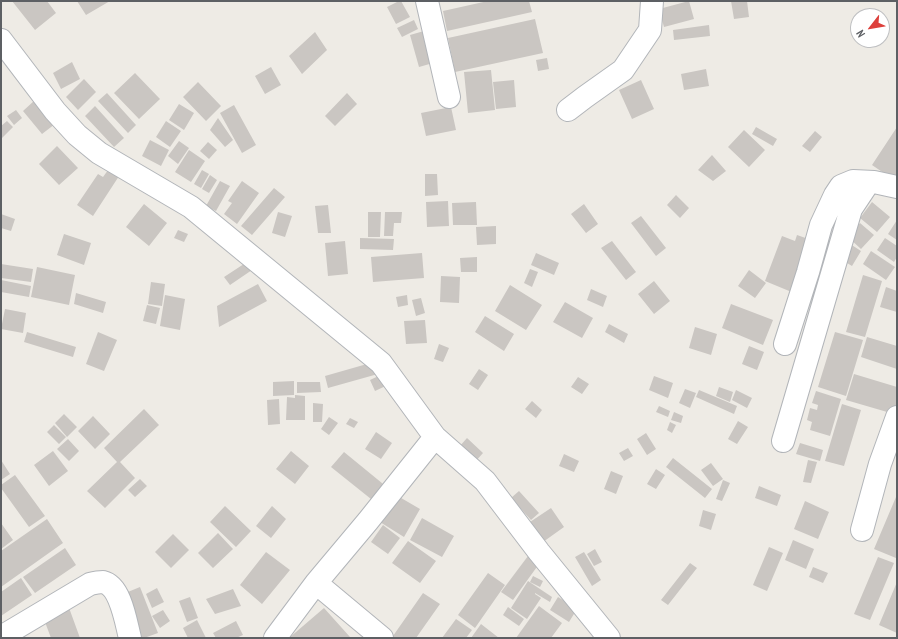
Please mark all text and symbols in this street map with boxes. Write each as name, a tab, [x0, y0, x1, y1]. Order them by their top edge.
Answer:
north arrow	[850, 8, 890, 48]
text: N	[853, 28, 868, 40]

